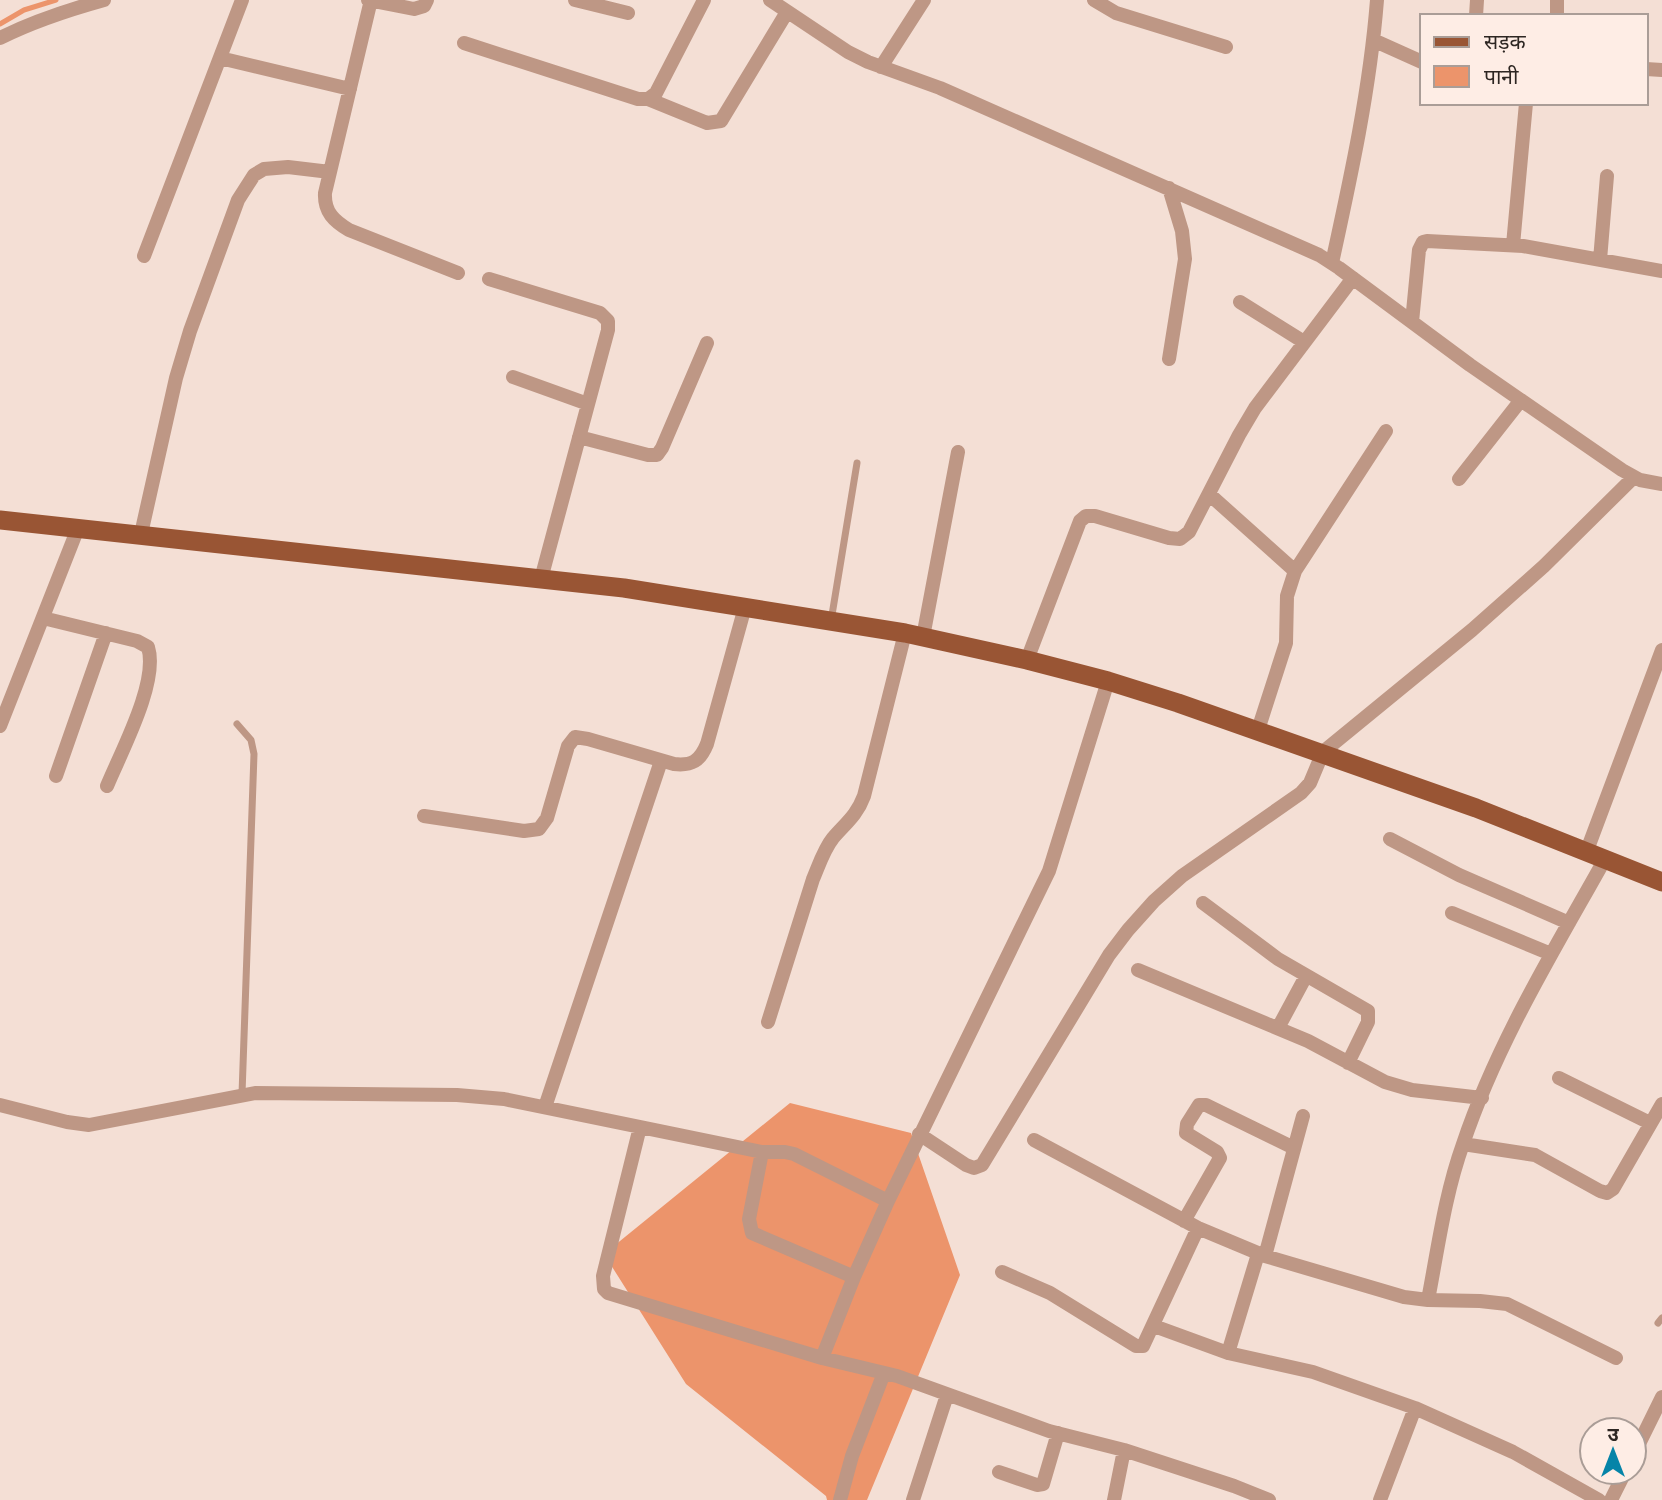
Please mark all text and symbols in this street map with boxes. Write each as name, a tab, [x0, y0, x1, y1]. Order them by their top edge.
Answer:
legend	[1420, 14, 1648, 105]
text: सड़क	[1484, 29, 1526, 54]
text: पानी	[1484, 64, 1519, 89]
north arrow	[1578, 1416, 1648, 1486]
text: उ	[1607, 1423, 1619, 1445]

